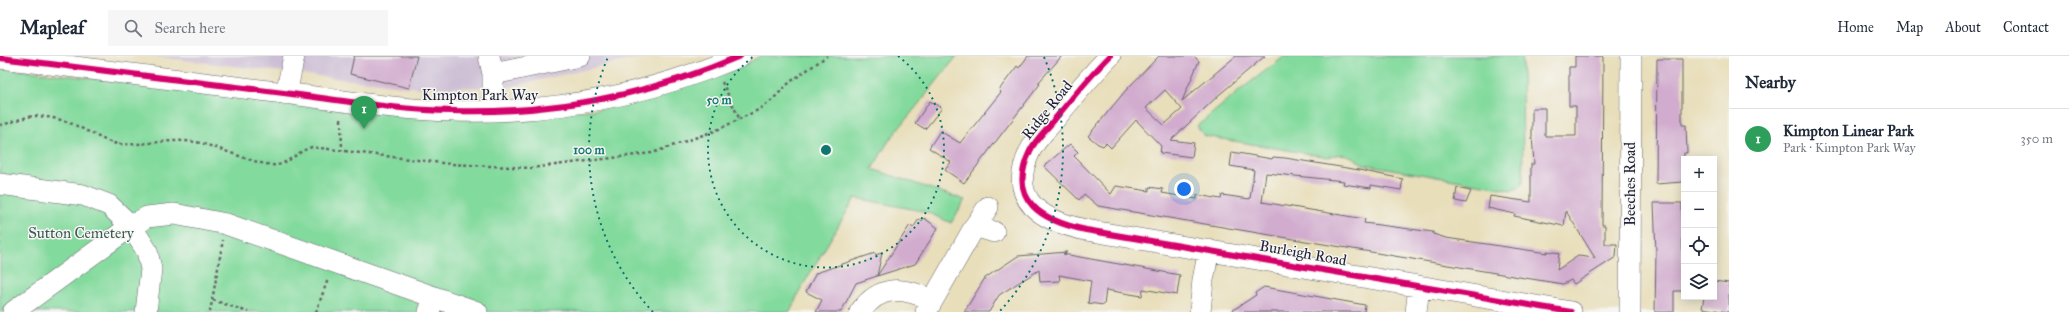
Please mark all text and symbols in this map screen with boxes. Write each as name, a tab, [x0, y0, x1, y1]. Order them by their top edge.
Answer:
search box	[108, 10, 388, 46]
text: Mapleaf	[20, 16, 84, 39]
icon: search	[122, 17, 144, 39]
text: Search here	[154, 19, 225, 37]
text: Home	[1837, 19, 1874, 36]
text: Map	[1896, 19, 1923, 36]
text: About	[1945, 19, 1981, 36]
text: Contact	[2003, 19, 2049, 36]
text: Nearby	[1745, 72, 1796, 93]
street label: Ridge Road	[1018, 77, 1076, 143]
street label: Kimpton Park Way	[422, 86, 539, 104]
text: 50 m	[706, 93, 733, 107]
pin: 1	[351, 96, 377, 129]
text: Kimpton Linear Park	[1783, 122, 1914, 140]
text: 1	[1755, 131, 1761, 147]
text: 350 m	[2020, 131, 2053, 147]
text: Park · Kimpton Park Way	[1783, 140, 1916, 156]
street label: Beeches Road	[1621, 142, 1639, 226]
text: 100 m	[573, 143, 606, 157]
centre of rings	[819, 143, 833, 157]
map controls	[1681, 156, 1717, 300]
button: +	[1681, 156, 1717, 192]
your location	[1174, 179, 1194, 199]
button: −	[1681, 192, 1717, 228]
park label: Sutton Cemetery	[28, 224, 135, 242]
button: locate	[1681, 228, 1717, 264]
street label: Burleigh Road	[1258, 236, 1349, 270]
button: layers	[1681, 264, 1717, 300]

